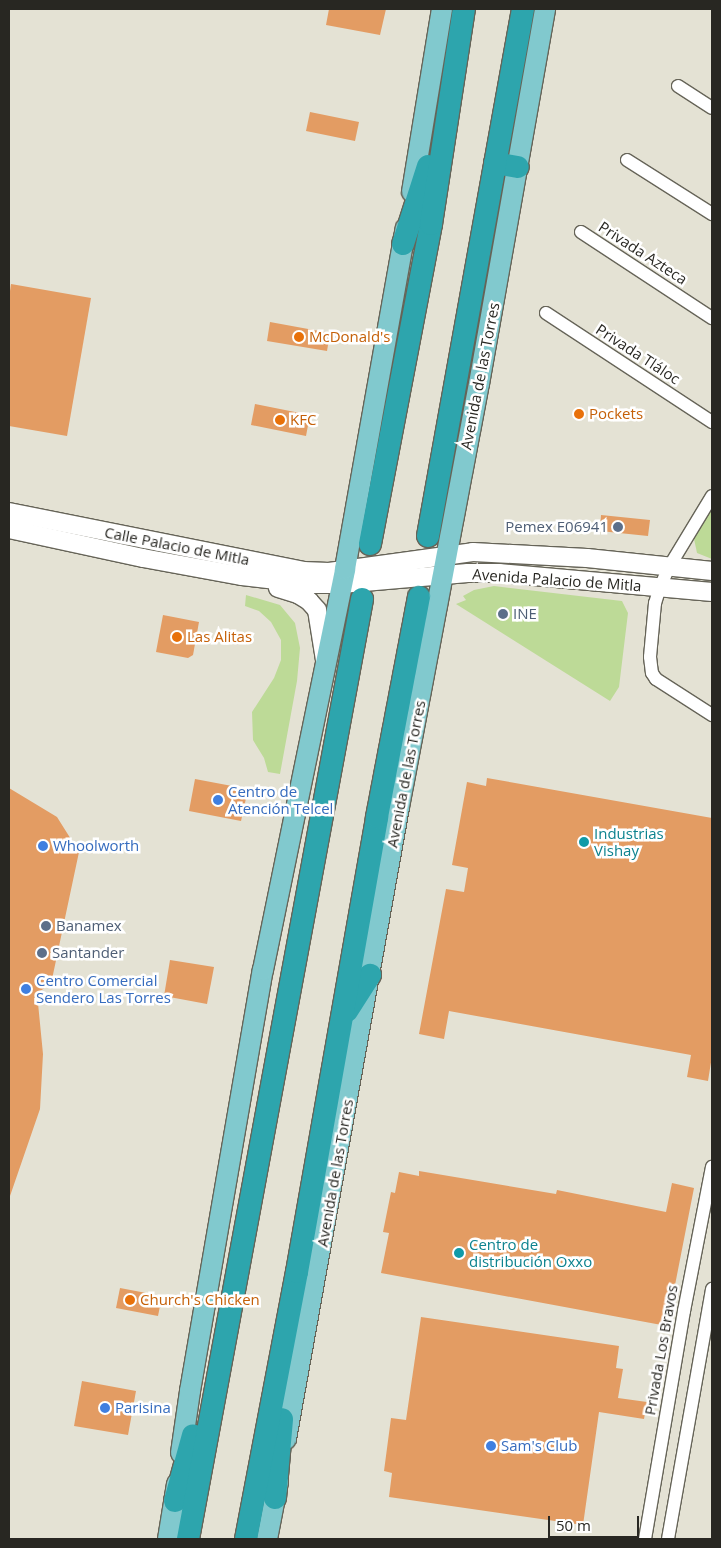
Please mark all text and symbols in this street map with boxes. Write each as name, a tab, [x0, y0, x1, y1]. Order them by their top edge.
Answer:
street label: Privada Azteca	[595, 218, 691, 288]
street label: Avenida de las Torres	[457, 301, 503, 451]
street label: Privada Tláloc	[593, 320, 683, 388]
place label: McDonald's	[309, 328, 391, 346]
marker: McDonald's	[293, 331, 305, 343]
place label: Pockets	[589, 405, 643, 423]
marker: Pockets	[573, 408, 585, 420]
place label: KFC	[290, 411, 316, 429]
marker: KFC	[274, 414, 286, 426]
place label: Pemex E06941	[505, 518, 608, 536]
marker: Pemex E06941	[612, 521, 624, 533]
street label: Calle Palacio de Mitla	[103, 523, 251, 569]
street label: Avenida Palacio de Mitla	[472, 565, 642, 595]
place label: INE	[513, 605, 537, 623]
marker: INE	[497, 608, 509, 620]
place label: Las Alitas	[187, 628, 252, 646]
marker: Las Alitas	[171, 631, 183, 643]
street label: Avenida de las Torres	[383, 699, 429, 849]
place label: Centro de Atención Telcel	[228, 782, 333, 817]
marker: Centro de Atención Telcel	[212, 794, 224, 806]
place label: Industrias Vishay	[594, 824, 664, 859]
marker: Industrias Vishay	[578, 836, 590, 848]
place label: Whoolworth	[53, 837, 139, 855]
marker: Whoolworth	[37, 840, 49, 852]
place label: Banamex	[56, 917, 122, 935]
marker: Banamex	[40, 920, 52, 932]
place label: Santander	[52, 944, 124, 962]
marker: Santander	[36, 947, 48, 959]
place label: Centro Comercial Sendero Las Torres	[36, 971, 171, 1006]
marker: Centro Comercial Sendero Las Torres	[20, 983, 32, 995]
street label: Avenida de las Torres	[313, 1098, 357, 1248]
place label: Centro de distribución Oxxo	[469, 1235, 592, 1270]
marker: Centro de distribución Oxxo	[453, 1247, 465, 1259]
street label: Privada Los Bravos	[641, 1283, 681, 1417]
place label: Church's Chicken	[140, 1291, 260, 1309]
marker: Church's Chicken	[124, 1294, 136, 1306]
place label: Parisina	[115, 1399, 171, 1417]
marker: Parisina	[99, 1402, 111, 1414]
place label: Sam's Club	[501, 1437, 577, 1455]
marker: Sam's Club	[485, 1440, 497, 1452]
scale bar	[551, 1506, 642, 1538]
text: 50 m	[556, 1515, 591, 1535]

